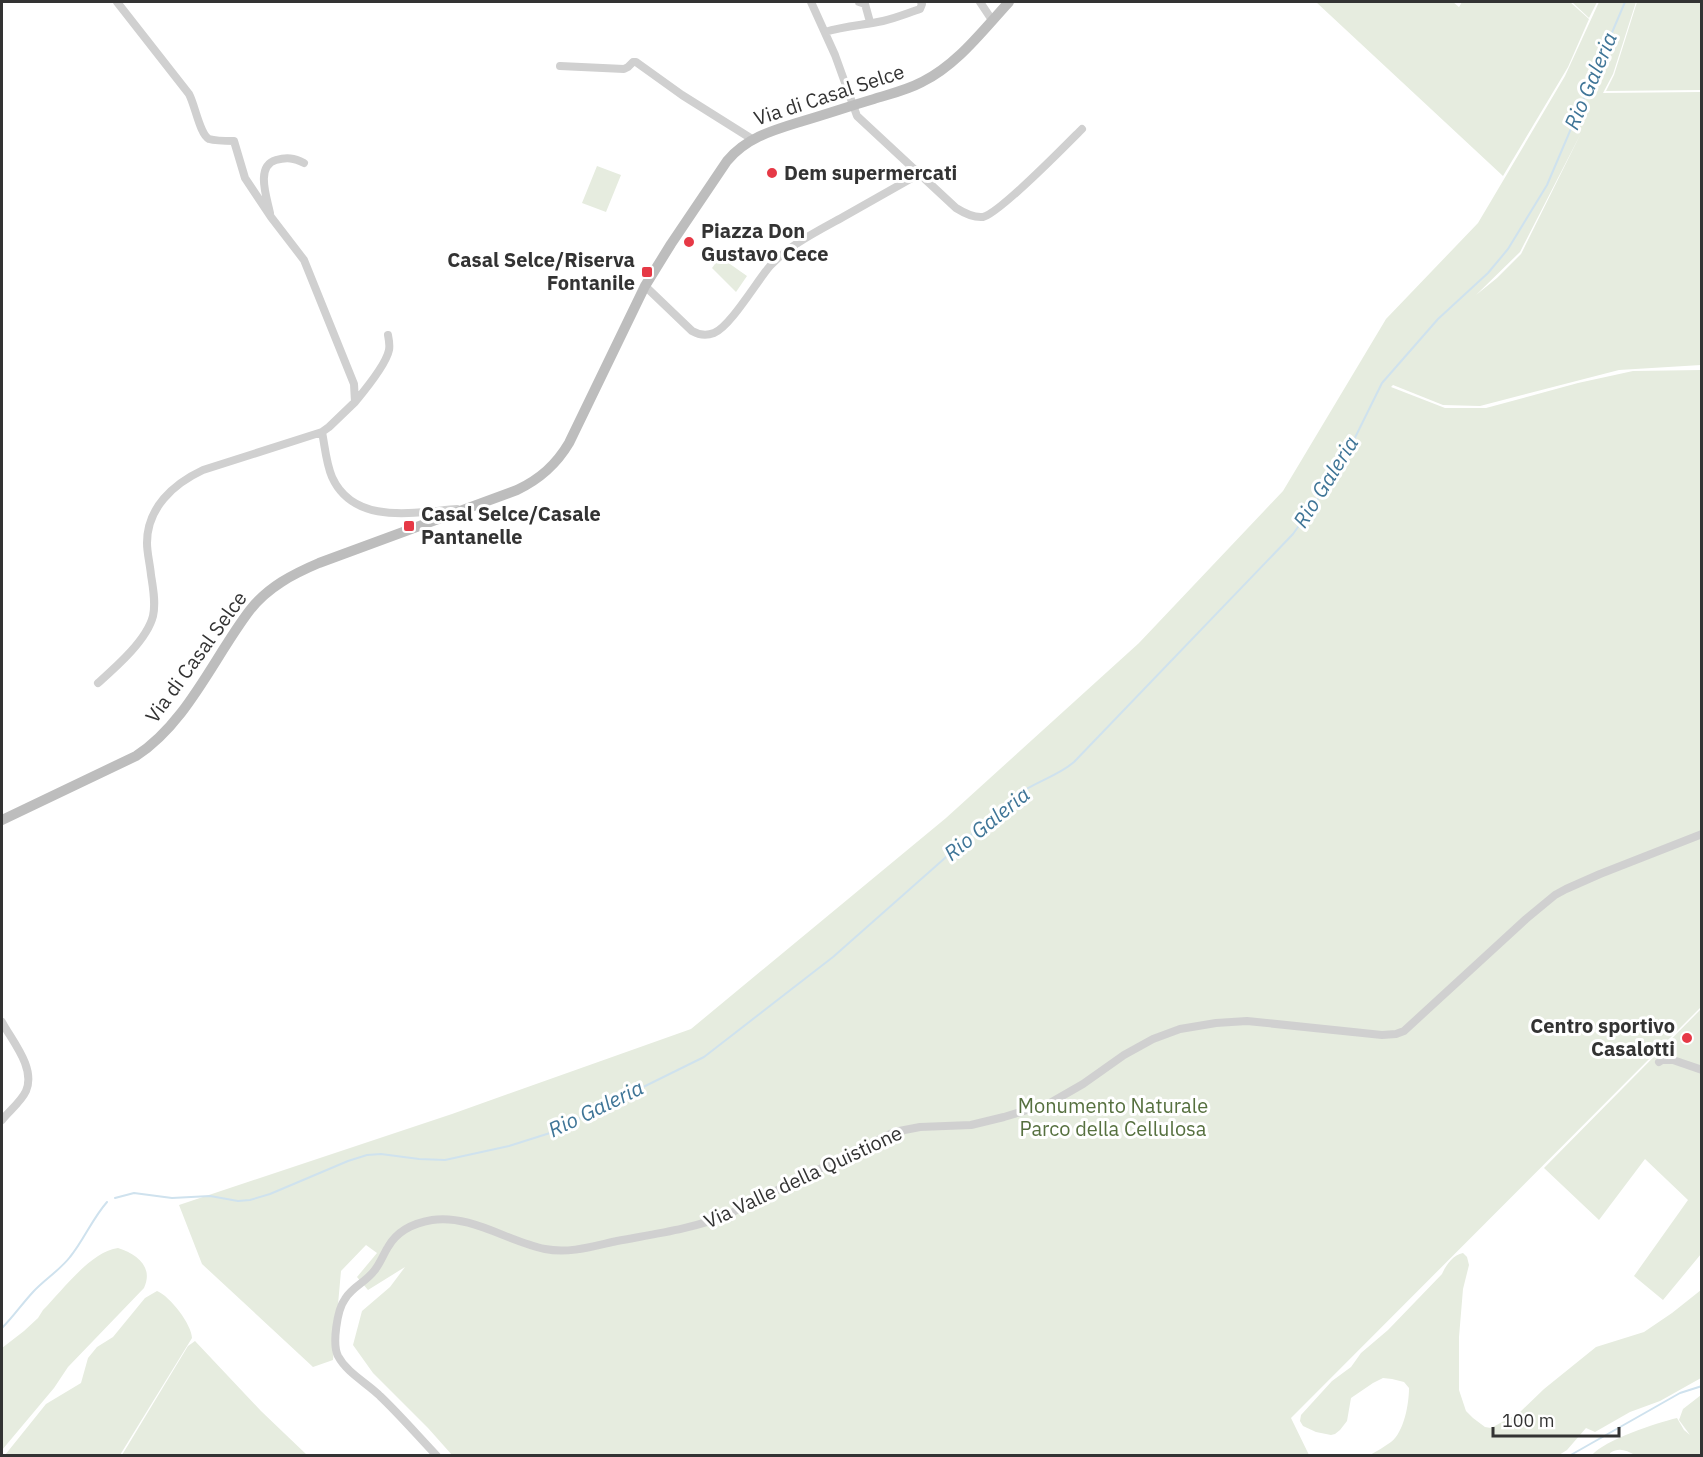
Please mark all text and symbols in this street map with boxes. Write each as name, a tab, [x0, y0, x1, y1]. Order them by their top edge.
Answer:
water label: Rio Galeria	[1557, 28, 1623, 133]
street label: Via di Casal Selce	[750, 57, 907, 132]
place label: Dem supermercati	[784, 159, 957, 186]
marker: Dem supermercati	[765, 166, 779, 180]
place label: Piazza Don Gustavo Cece	[701, 217, 828, 267]
marker: Piazza Don Gustavo Cece	[682, 235, 696, 249]
place label: Casal Selce/Riserva Fontanile	[447, 246, 635, 296]
marker: Casal Selce/Riserva Fontanile	[640, 265, 654, 279]
water label: Rio Galeria	[1286, 430, 1364, 533]
place label: Casal Selce/Casale Pantanelle	[421, 500, 601, 550]
marker: Casal Selce/Casale Pantanelle	[402, 519, 416, 533]
street label: Via di Casal Selce	[139, 585, 253, 728]
water label: Rio Galeria	[938, 780, 1035, 867]
place label: Centro sportivo Casalotti	[1530, 1012, 1675, 1062]
marker: Centro sportivo Casalotti	[1680, 1031, 1694, 1045]
water label: Rio Galeria	[543, 1073, 648, 1143]
park label: Monumento Naturale Parco della Cellulosa	[1018, 1092, 1208, 1142]
street label: Via Valle della Quistione	[699, 1119, 906, 1234]
scale bar	[1493, 1400, 1619, 1438]
text: 100 m	[1502, 1409, 1554, 1432]

